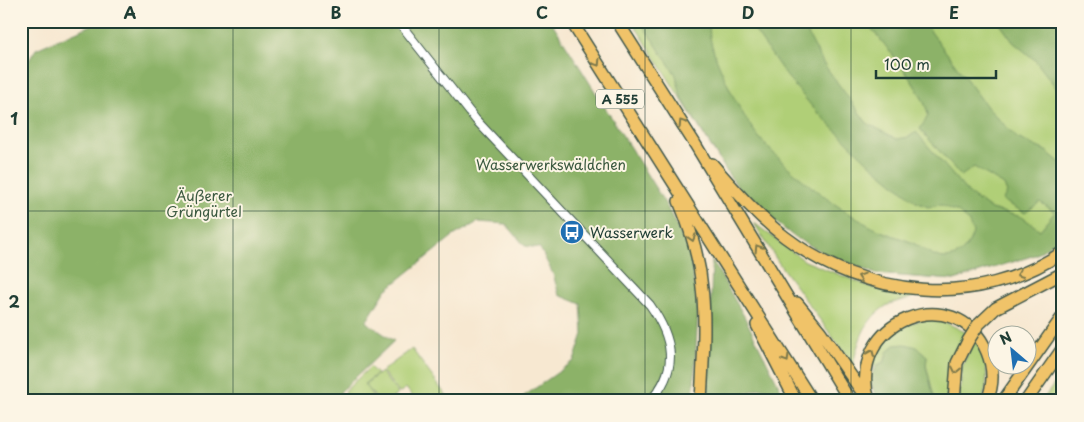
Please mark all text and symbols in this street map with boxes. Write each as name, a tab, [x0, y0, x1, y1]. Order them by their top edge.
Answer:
text: A	[124, 0, 137, 24]
text: B	[331, 0, 342, 24]
text: C	[536, 0, 548, 24]
text: D	[742, 0, 754, 24]
text: E	[949, 0, 959, 24]
scale bar	[876, 48, 996, 80]
text: 100 m	[884, 52, 930, 75]
one-way arrow	[591, 57, 600, 66]
road number: A 555	[596, 90, 644, 108]
text: 1	[10, 106, 18, 130]
one-way arrow	[679, 120, 688, 129]
park label: Wasserwerkswäldchen	[476, 154, 626, 175]
park label: Äußerer Grüngürtel	[166, 185, 242, 222]
bus stop icon: Wasserwerk	[559, 219, 585, 245]
place label: Wasserwerk	[590, 222, 673, 243]
one-way arrow	[687, 233, 697, 242]
one-way arrow	[754, 244, 764, 253]
one-way arrow	[1016, 269, 1024, 279]
one-way arrow	[857, 273, 865, 283]
text: 2	[8, 289, 20, 313]
north arrow	[986, 324, 1036, 374]
text: N	[996, 326, 1015, 350]
one-way arrow	[865, 349, 876, 358]
one-way arrow	[780, 354, 790, 363]
one-way arrow	[951, 365, 962, 374]

